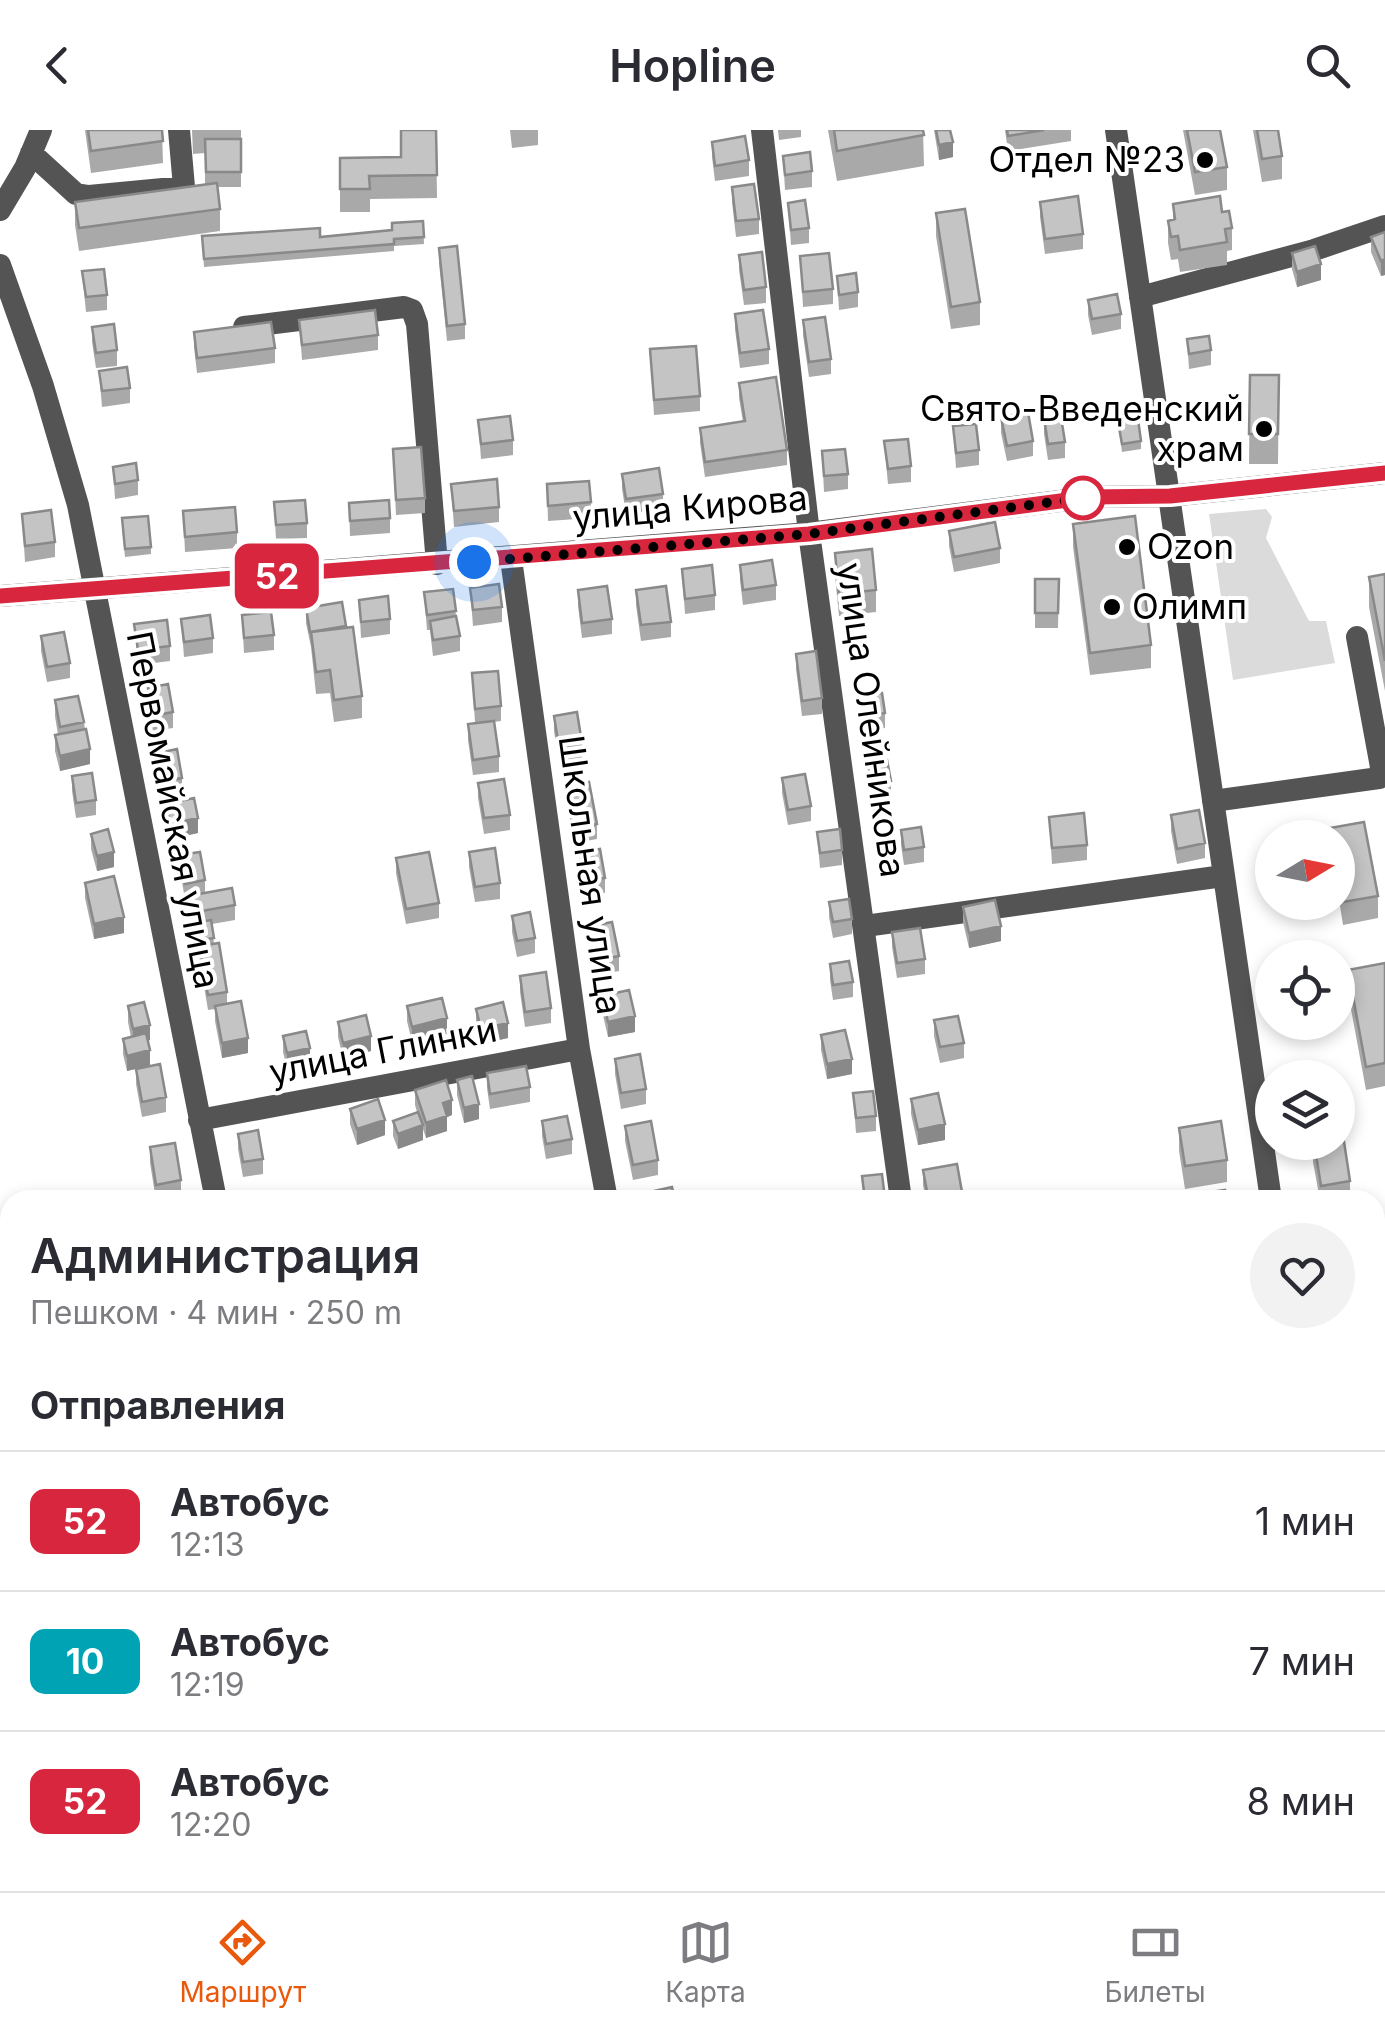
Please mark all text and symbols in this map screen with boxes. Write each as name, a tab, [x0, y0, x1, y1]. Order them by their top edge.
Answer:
icon: back	[30, 38, 85, 93]
text: Hopline	[609, 38, 776, 93]
icon: search	[1300, 38, 1355, 93]
place label: Отдел №23	[988, 138, 1185, 180]
marker: Отдел №23	[1194, 149, 1216, 171]
place label: Свято-Введенский храм	[920, 387, 1244, 469]
marker: Свято-Введенский храм	[1253, 418, 1275, 440]
street label: улица Кирова	[571, 476, 809, 538]
unlabelled marker	[1062, 477, 1104, 519]
place label: Ozon	[1147, 525, 1234, 567]
marker: Ozon	[1116, 536, 1138, 558]
your location	[449, 537, 499, 587]
line badge: 52	[232, 544, 322, 608]
text: 52	[255, 555, 299, 597]
street label: улица Олейникова	[829, 560, 915, 880]
place label: Олимп	[1132, 585, 1247, 627]
marker: Олимп	[1101, 596, 1123, 618]
street label: Первомайская улица	[119, 628, 229, 992]
street label: Школьная улица	[551, 733, 631, 1017]
north arrow	[1255, 820, 1355, 920]
map controls	[1255, 820, 1355, 1160]
button: locate	[1255, 940, 1355, 1040]
street label: улица Глинки	[266, 1007, 500, 1093]
button: layers	[1255, 1060, 1355, 1160]
button: heart	[1250, 1223, 1355, 1328]
text: Администрация	[30, 1226, 420, 1285]
text: Пешком · 4 мин · 250 m	[30, 1293, 402, 1332]
text: Отправления	[30, 1382, 285, 1428]
text: Автобус	[170, 1479, 330, 1525]
text: 1 мин	[1255, 1498, 1355, 1544]
text: 52	[63, 1500, 107, 1542]
text: 12:13	[170, 1525, 245, 1564]
text: Автобус	[170, 1619, 330, 1665]
text: 7 мин	[1249, 1638, 1355, 1684]
text: 10	[66, 1640, 104, 1682]
text: 12:19	[170, 1665, 245, 1704]
text: Автобус	[170, 1759, 330, 1805]
text: 8 мин	[1247, 1778, 1355, 1824]
text: 52	[63, 1780, 107, 1822]
text: 12:20	[170, 1805, 251, 1844]
tab: Маршрут	[179, 1915, 306, 2009]
tab: Карта	[665, 1915, 746, 2009]
tab: Билеты	[1104, 1915, 1206, 2009]

